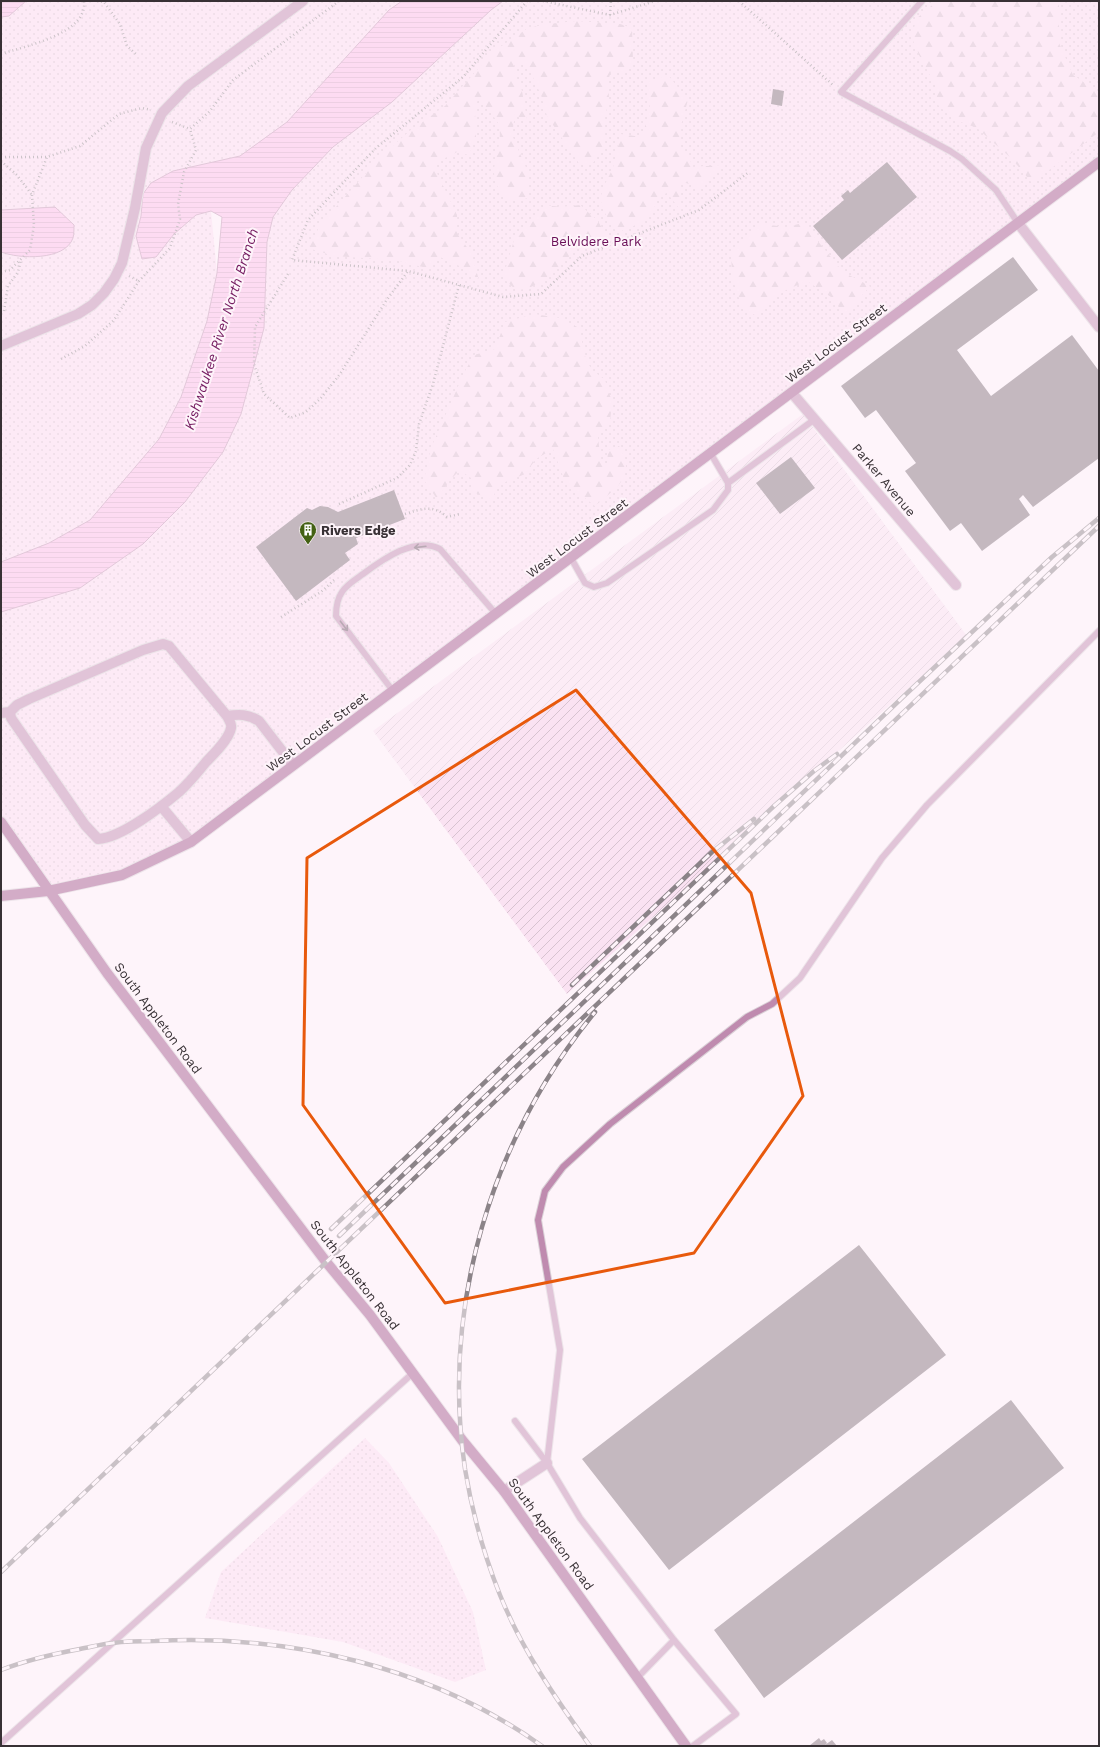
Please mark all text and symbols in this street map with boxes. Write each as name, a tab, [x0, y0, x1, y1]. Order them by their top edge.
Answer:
water label: Kishwaukee River North Branch	[181, 226, 261, 432]
park label: Belvidere Park	[551, 234, 642, 249]
street label: West Locust Street	[782, 300, 890, 386]
street label: Parker Avenue	[849, 441, 919, 519]
street label: West Locust Street	[523, 495, 631, 581]
building icon: Rivers Edge	[298, 520, 318, 545]
place label: Rivers Edge	[321, 523, 396, 538]
one-way arrow	[414, 543, 427, 550]
one-way arrow	[340, 620, 348, 631]
street label: West Locust Street	[263, 689, 371, 775]
street label: South Appleton Road	[111, 960, 205, 1076]
street label: South Appleton Road	[307, 1217, 403, 1333]
street label: South Appleton Road	[505, 1475, 597, 1593]

